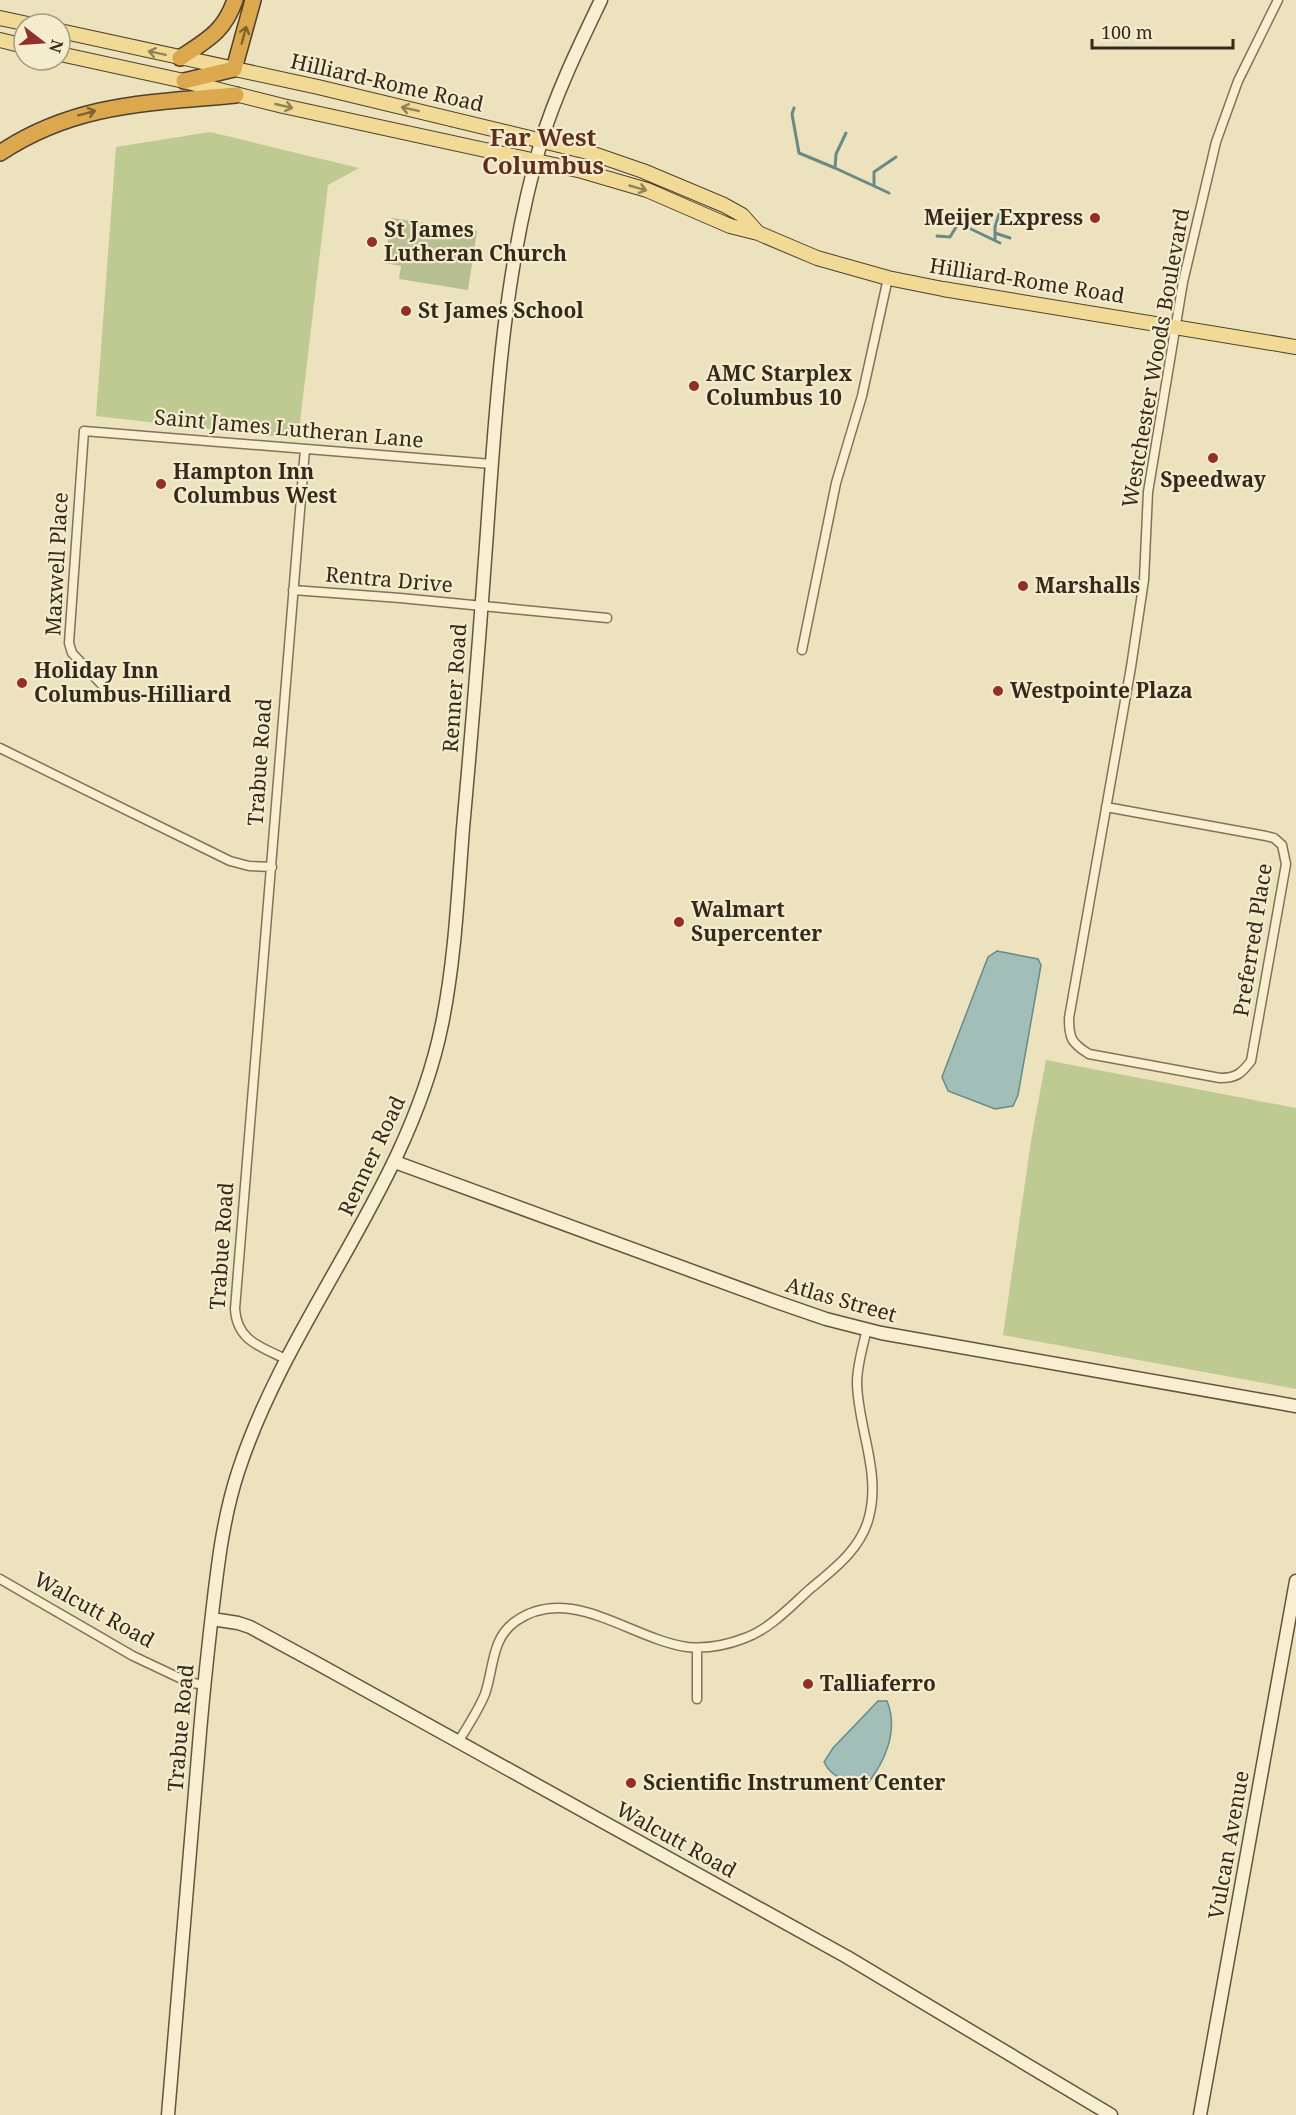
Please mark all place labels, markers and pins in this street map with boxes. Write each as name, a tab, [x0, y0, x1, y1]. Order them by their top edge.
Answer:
place label: Meijer Express	[924, 203, 1083, 231]
marker: Meijer Express	[1088, 211, 1102, 225]
place label: St James Lutheran Church	[384, 215, 567, 267]
marker: St James Lutheran Church	[365, 235, 379, 249]
place label: St James School	[418, 296, 584, 324]
marker: St James School	[399, 304, 413, 318]
place label: AMC Starplex Columbus 10	[706, 359, 853, 411]
marker: AMC Starplex Columbus 10	[687, 379, 701, 393]
marker: Speedway	[1206, 451, 1220, 465]
place label: Hampton Inn Columbus West	[173, 457, 338, 509]
place label: Speedway	[1160, 465, 1267, 493]
marker: Hampton Inn Columbus West	[154, 477, 168, 491]
place label: Marshalls	[1035, 571, 1140, 599]
marker: Marshalls	[1016, 579, 1030, 593]
place label: Holiday Inn Columbus-Hilliard	[34, 656, 232, 708]
marker: Holiday Inn Columbus-Hilliard	[15, 676, 29, 690]
place label: Westpointe Plaza	[1010, 676, 1193, 704]
marker: Westpointe Plaza	[991, 684, 1005, 698]
place label: Walmart Supercenter	[691, 895, 822, 947]
marker: Walmart Supercenter	[672, 915, 686, 929]
place label: Talliaferro	[820, 1669, 936, 1697]
marker: Talliaferro	[801, 1677, 815, 1691]
place label: Scientific Instrument Center	[643, 1768, 945, 1796]
marker: Scientific Instrument Center	[624, 1776, 638, 1790]

